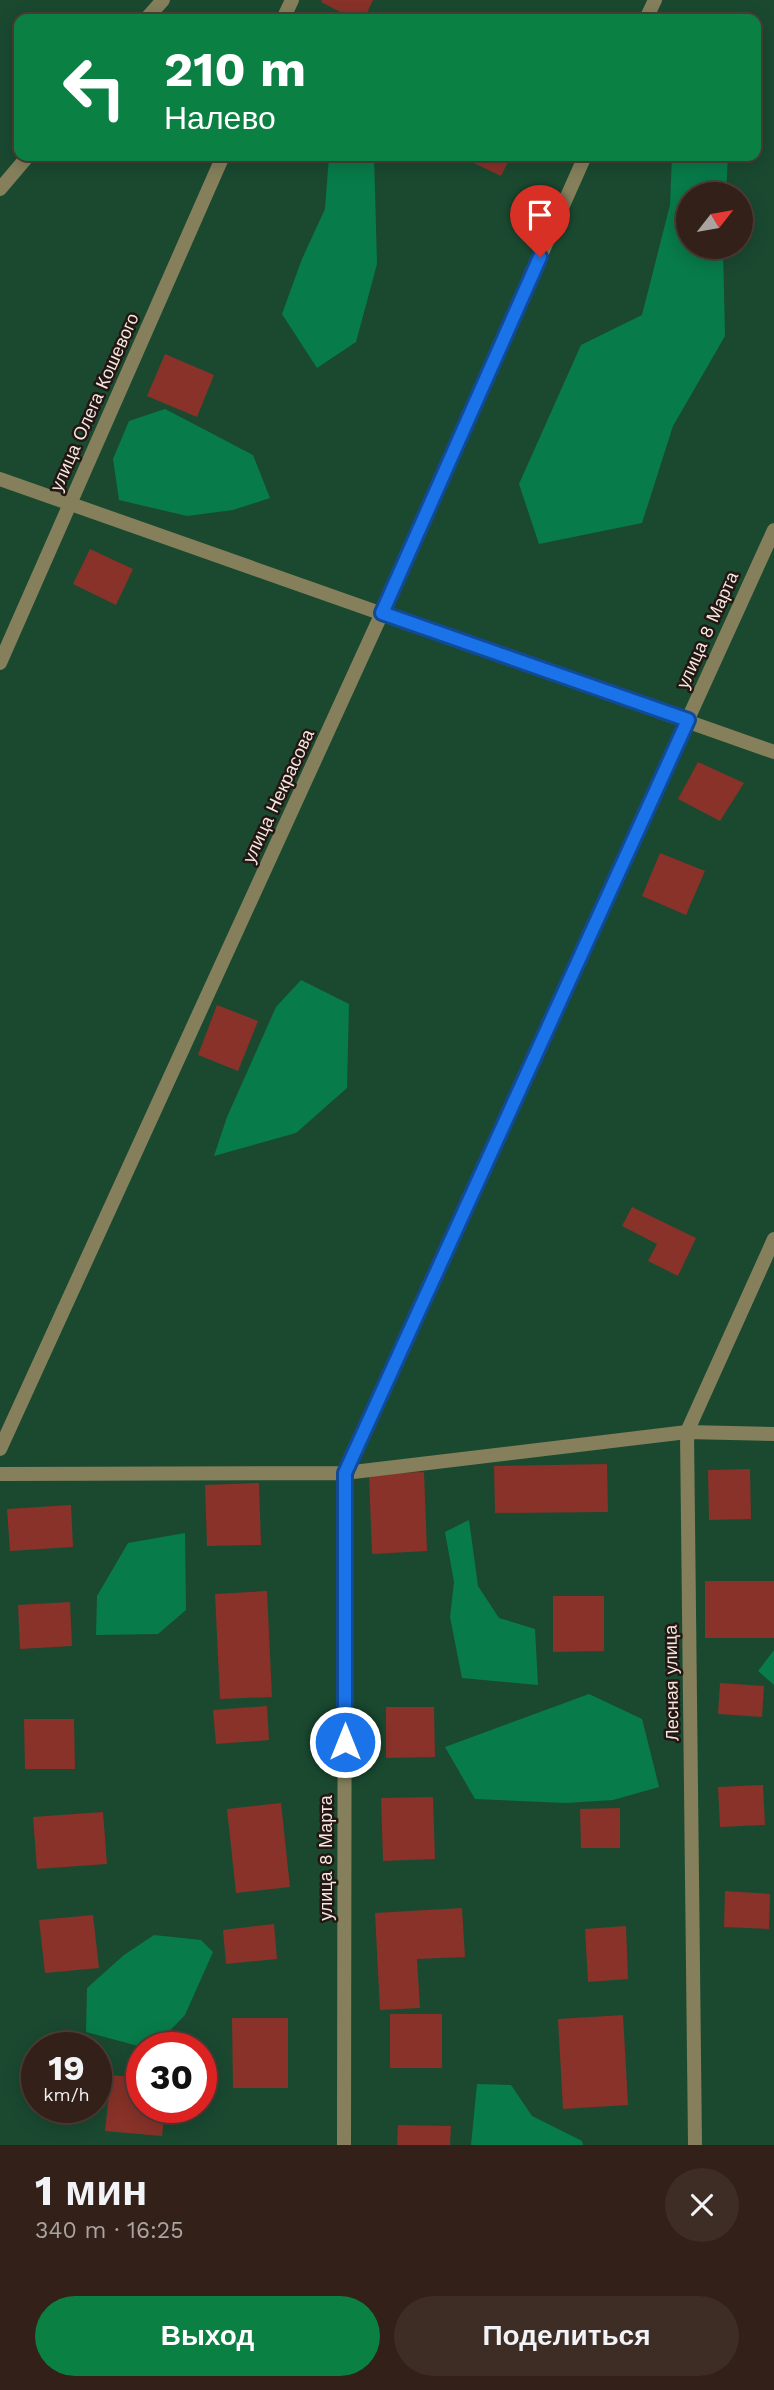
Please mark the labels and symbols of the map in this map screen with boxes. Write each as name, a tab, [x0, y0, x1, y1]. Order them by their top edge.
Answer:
north arrow	[676, 182, 752, 259]
pin	[510, 185, 570, 257]
street label: улица Олега Кошевого	[45, 310, 143, 494]
street label: улица 8 Марта	[672, 567, 743, 692]
street label: улица Некрасова	[238, 725, 319, 866]
street label: Лесная улица	[659, 1624, 683, 1741]
position arrow	[308, 1705, 382, 1779]
street label: улица 8 Марта	[315, 1794, 336, 1921]
speed limit sign: 30	[126, 2032, 217, 2123]

